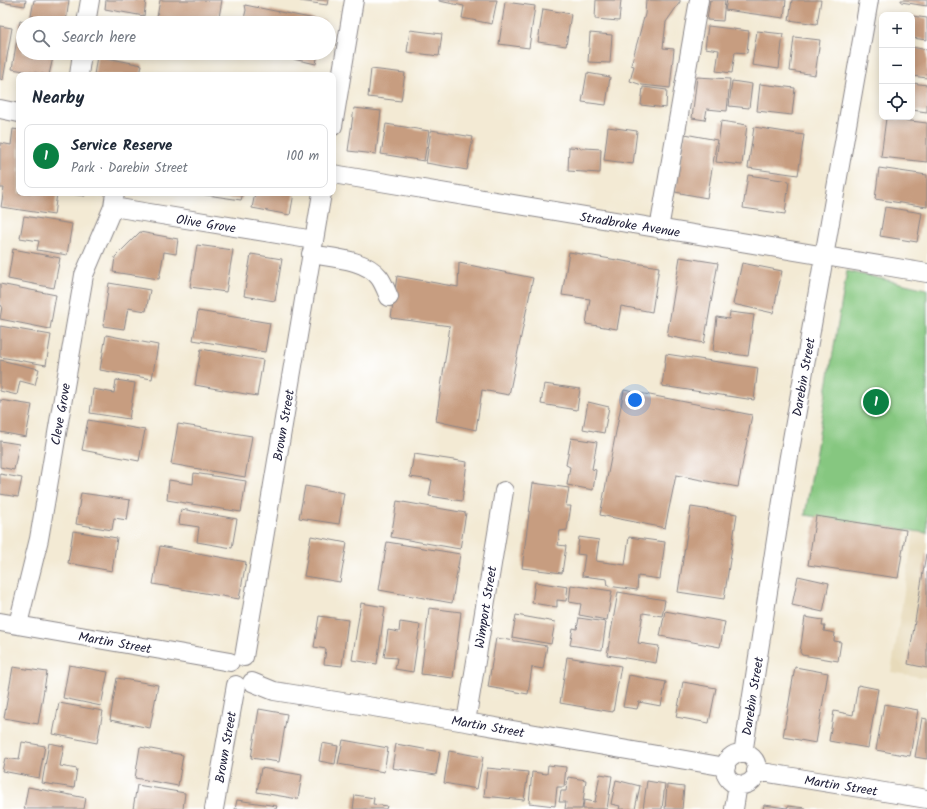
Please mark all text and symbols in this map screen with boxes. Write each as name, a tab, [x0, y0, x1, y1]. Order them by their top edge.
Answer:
map controls	[879, 12, 915, 120]
button: +	[879, 12, 915, 48]
search box	[16, 16, 336, 60]
text: Search here	[62, 26, 136, 50]
icon: search	[30, 27, 52, 49]
button: −	[879, 48, 915, 84]
button: locate	[879, 84, 915, 120]
text: Nearby	[32, 85, 84, 112]
text: Service Reserve	[71, 134, 172, 158]
text: 1	[44, 146, 48, 167]
text: 100 m	[286, 146, 319, 167]
text: Park · Darebin Street	[71, 158, 188, 179]
street label: Stradbroke Avenue	[578, 207, 682, 244]
street label: Olive Grove	[174, 209, 237, 240]
street label: Darebin Street	[787, 335, 822, 418]
street label: Cleve Grove	[46, 381, 77, 447]
street label: Brown Street	[268, 387, 301, 463]
pin: 1	[863, 387, 889, 417]
your location	[625, 390, 645, 410]
street label: Wimport Street	[470, 564, 504, 650]
street label: Martin Street	[77, 627, 154, 660]
street label: Darebin Street	[737, 654, 770, 737]
street label: Brown Street	[210, 709, 243, 785]
street label: Martin Street	[450, 711, 527, 744]
street label: Martin Street	[803, 770, 880, 803]

